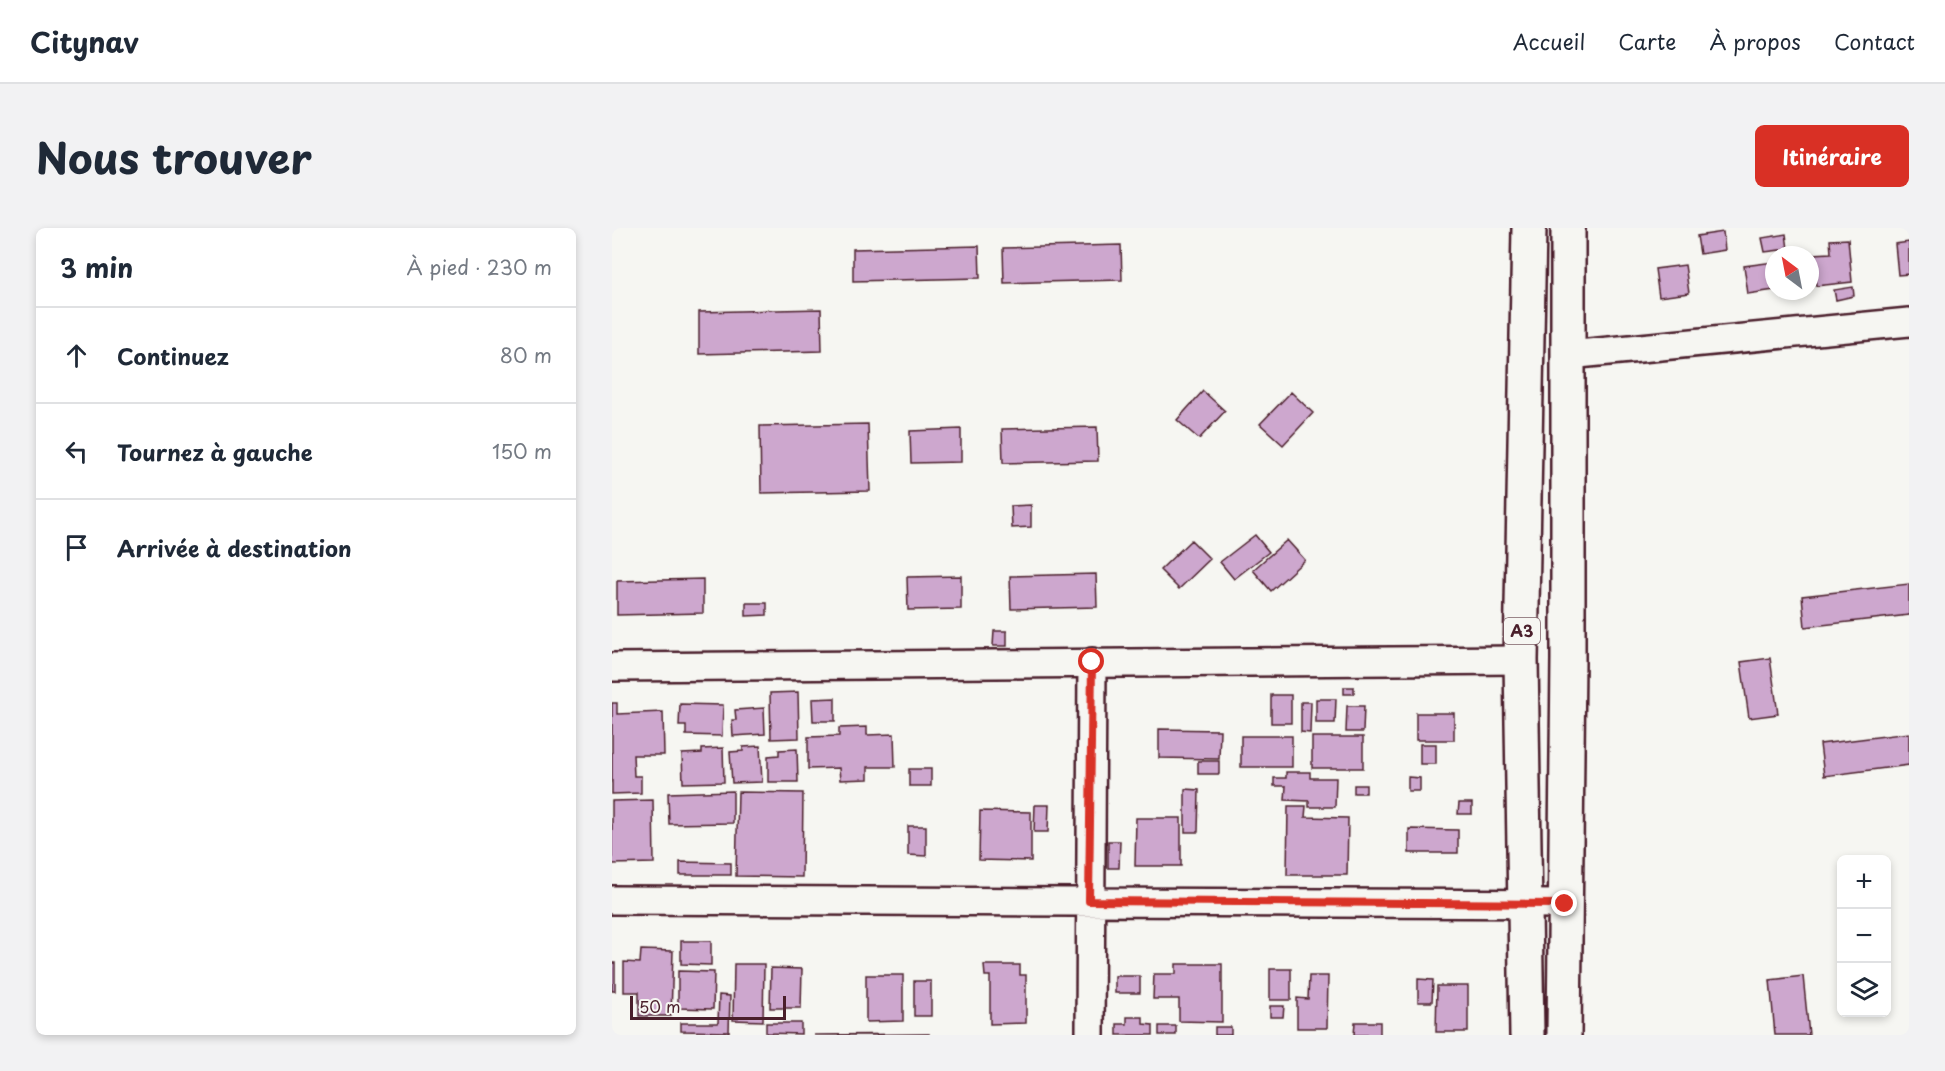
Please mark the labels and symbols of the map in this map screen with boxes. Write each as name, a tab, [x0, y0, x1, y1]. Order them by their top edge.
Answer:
north arrow	[1765, 246, 1819, 300]
road number: A3	[1504, 618, 1540, 644]
route start	[1078, 648, 1104, 674]
route end	[1551, 890, 1577, 916]
scale bar	[630, 993, 786, 1020]

